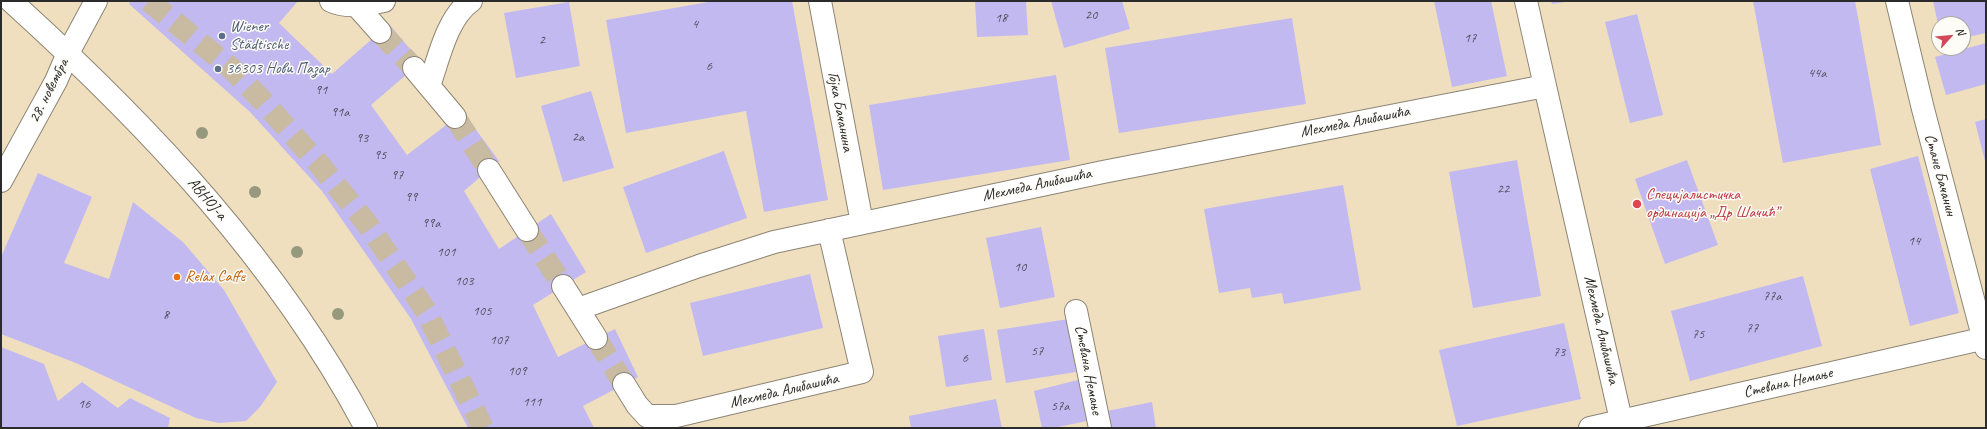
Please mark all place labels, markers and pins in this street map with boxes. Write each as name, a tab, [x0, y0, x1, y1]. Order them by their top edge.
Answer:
place label: Wiener Städtische	[230, 17, 289, 55]
marker: Wiener Städtische	[217, 31, 227, 41]
place label: 36303 Нови Пазар	[226, 59, 330, 79]
marker: 36303 Нови Пазар	[213, 64, 223, 74]
place label: Специјалистичка ординација „Др Шачић”	[1646, 185, 1779, 223]
marker: Специјалистичка ординација „Др Шачић”	[1631, 198, 1643, 210]
place label: Relax Caffe	[185, 267, 245, 287]
marker: Relax Caffe	[172, 272, 182, 282]

